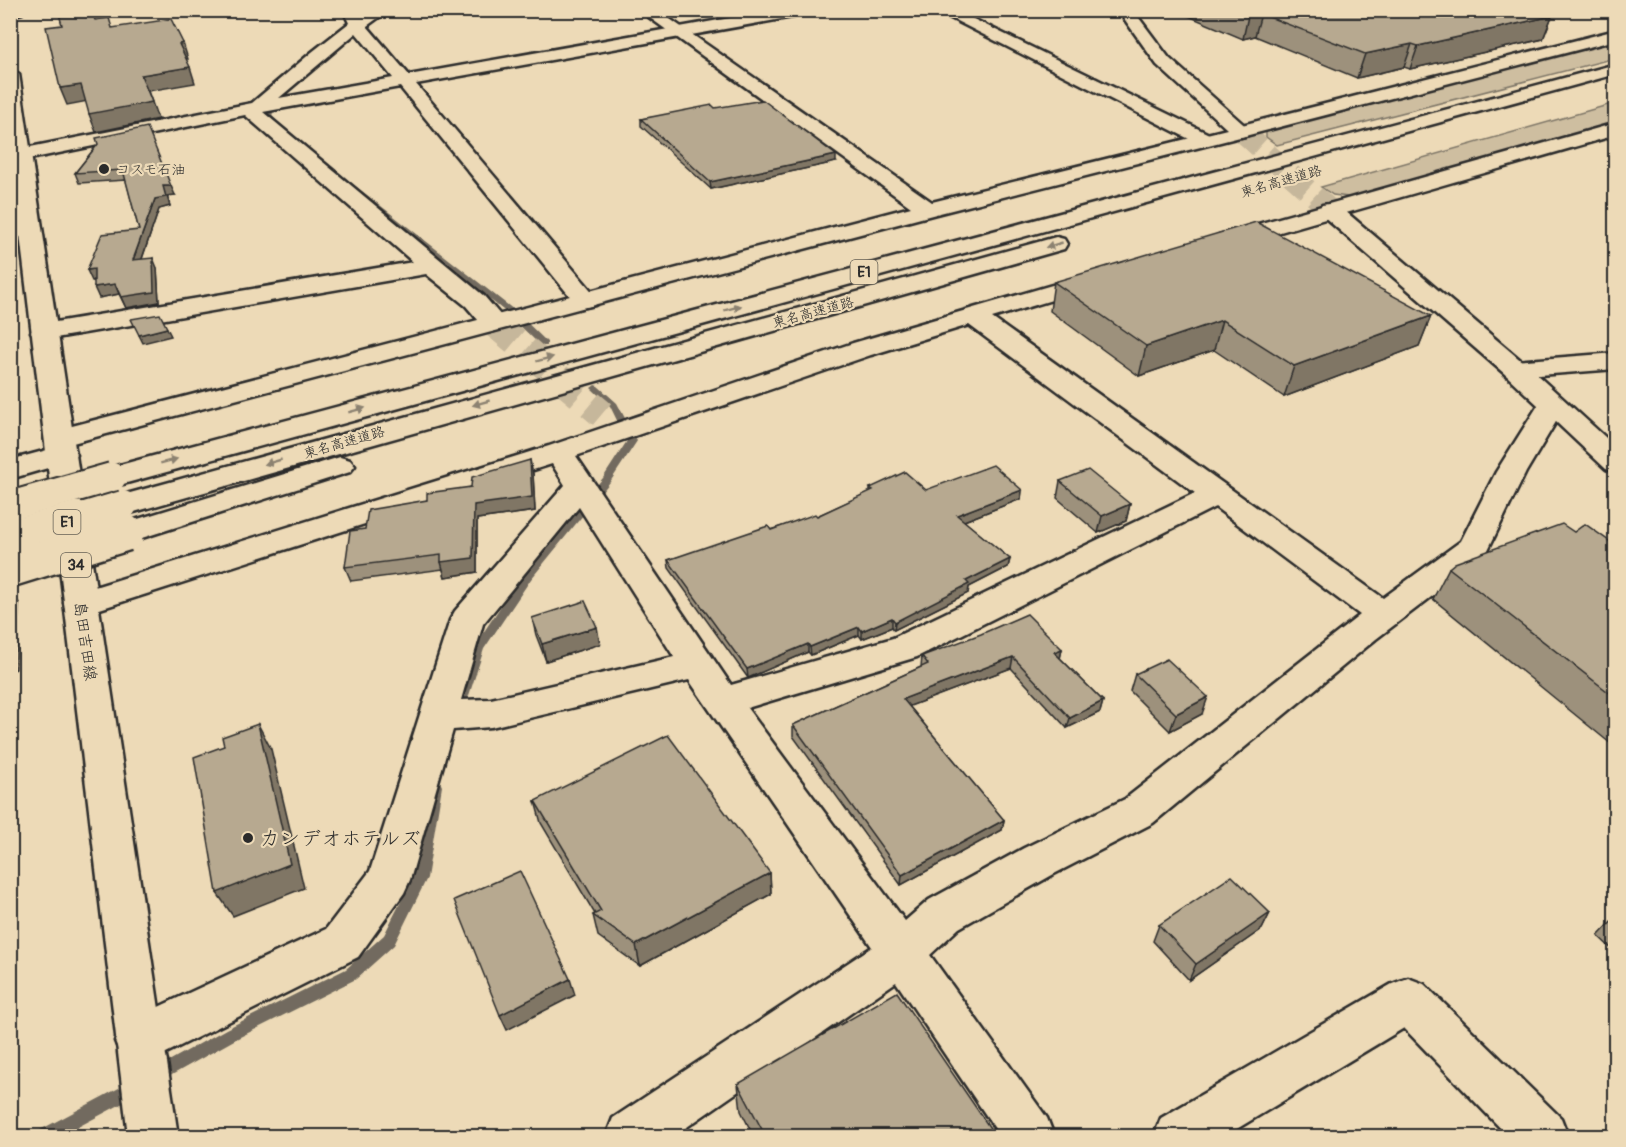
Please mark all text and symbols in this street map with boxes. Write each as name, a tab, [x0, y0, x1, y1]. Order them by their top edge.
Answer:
place label: コスモ石油	[116, 161, 185, 178]
marker: コスモ石油	[97, 162, 111, 176]
street label: 東名高速道路	[1238, 162, 1324, 201]
one-way arrow	[1044, 241, 1062, 250]
road number: E1	[850, 260, 878, 284]
street label: 東名高速道路	[770, 293, 856, 332]
one-way arrow	[724, 302, 742, 312]
one-way arrow	[536, 354, 554, 363]
one-way arrow	[472, 399, 490, 409]
one-way arrow	[348, 405, 366, 415]
street label: 東名高速道路	[301, 423, 387, 462]
one-way arrow	[160, 456, 178, 466]
one-way arrow	[264, 458, 282, 467]
road number: E1	[54, 510, 80, 534]
road number: 34	[61, 553, 91, 577]
street label: 島田吉田線	[70, 600, 100, 682]
place label: カンデオホテルズ	[260, 826, 420, 851]
marker: カンデオホテルズ	[241, 831, 255, 845]

